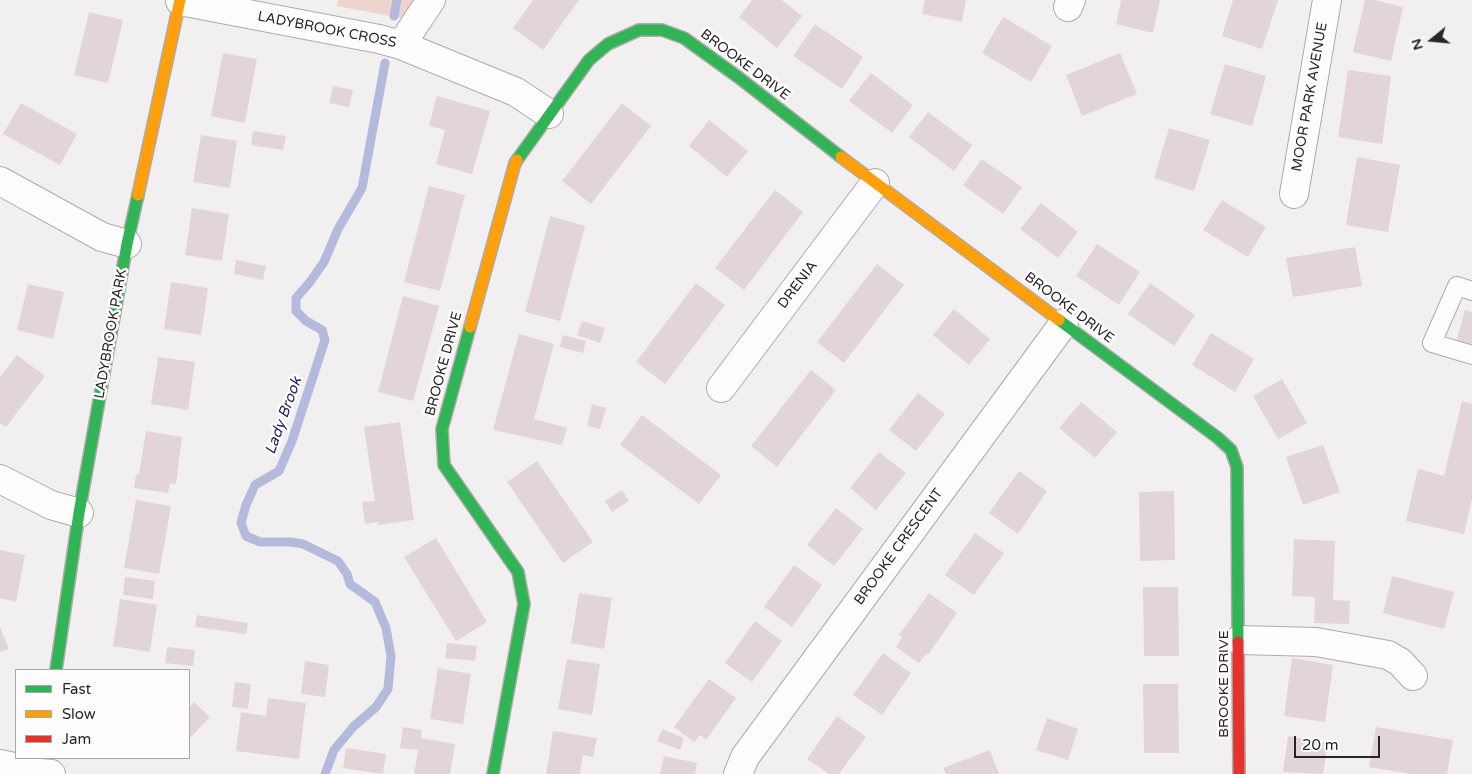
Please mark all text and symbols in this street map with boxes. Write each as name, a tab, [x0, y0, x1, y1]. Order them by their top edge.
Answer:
street label: LADYBROOK CROSS	[256, 8, 398, 52]
north arrow	[1407, 15, 1457, 65]
street label: MOOR PARK AVENUE	[1289, 21, 1331, 173]
street label: BROOKE DRIVE	[697, 26, 793, 104]
text: N	[1407, 37, 1427, 52]
street label: DRENIA	[775, 258, 821, 312]
street label: LADYBROOK PARK	[91, 268, 131, 400]
street label: BROOKE DRIVE	[1021, 269, 1117, 347]
street label: BROOKE DRIVE	[422, 310, 466, 418]
water label: Lady Brook	[262, 375, 306, 457]
street label: BROOKE CRESCENT	[851, 485, 947, 609]
street label: BROOKE DRIVE	[1216, 630, 1232, 738]
legend	[15, 669, 190, 759]
text: Fast	[62, 680, 91, 698]
text: Slow	[62, 705, 96, 723]
scale bar	[1297, 726, 1383, 758]
text: Jam	[62, 730, 91, 748]
text: 20 m	[1302, 736, 1339, 754]

